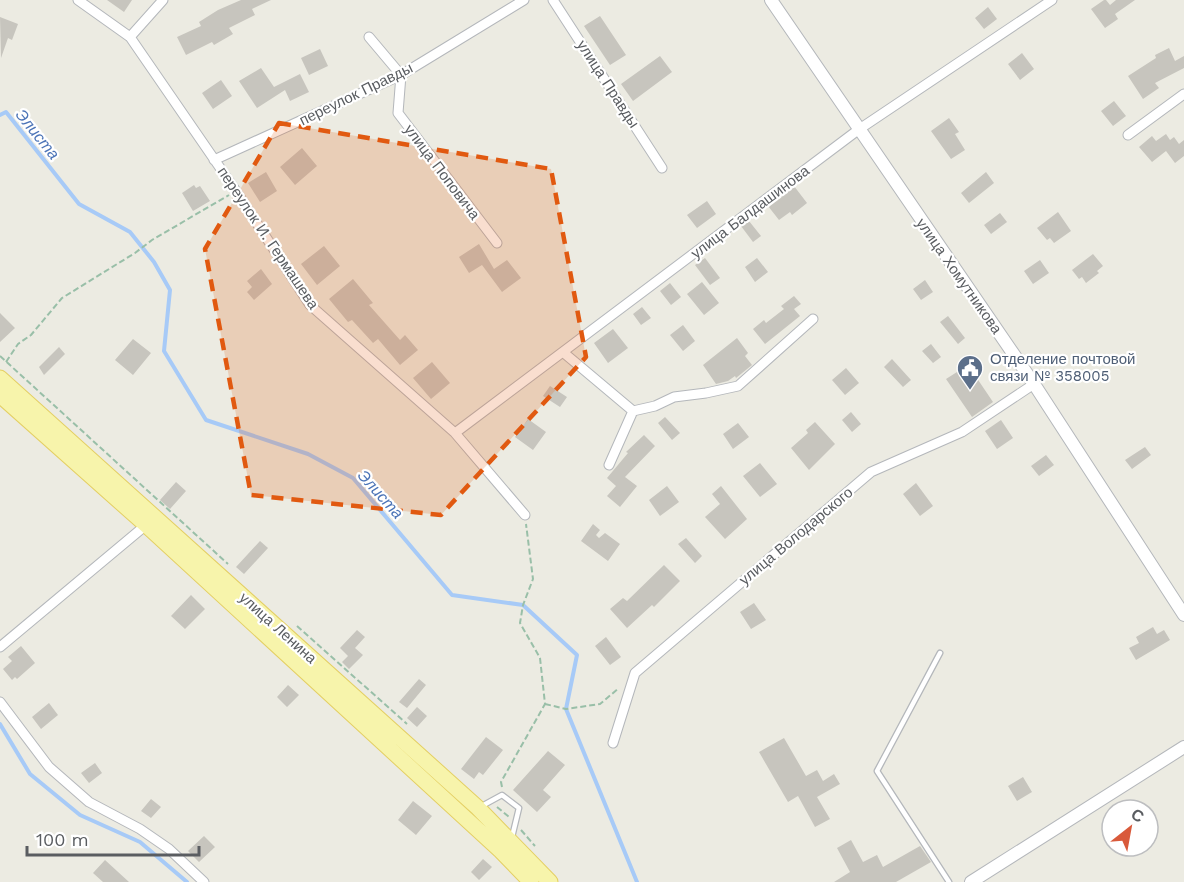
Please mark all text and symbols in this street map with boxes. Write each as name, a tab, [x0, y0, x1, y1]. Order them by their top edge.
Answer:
street label: улица Правды	[573, 37, 643, 131]
street label: переулок Правды	[296, 59, 416, 129]
water label: Элиста	[12, 105, 64, 163]
street label: улица Поповича	[400, 121, 484, 224]
street label: улица Балдашинова	[687, 161, 813, 262]
street label: переулок И. Гермашева	[214, 163, 323, 313]
street label: улица Хомутникова	[912, 215, 1006, 338]
place label: Отделение почтовой связи № 358005	[990, 350, 1135, 385]
public building icon: Отделение почтовой связи № 358005	[955, 353, 985, 391]
water label: Элиста	[354, 466, 408, 523]
street label: улица Володарского	[736, 483, 856, 589]
street label: улица Ленина	[236, 589, 321, 668]
north arrow	[1100, 798, 1160, 858]
text: С	[1128, 804, 1148, 827]
scale bar	[27, 819, 200, 857]
text: 100 m	[36, 829, 89, 850]

